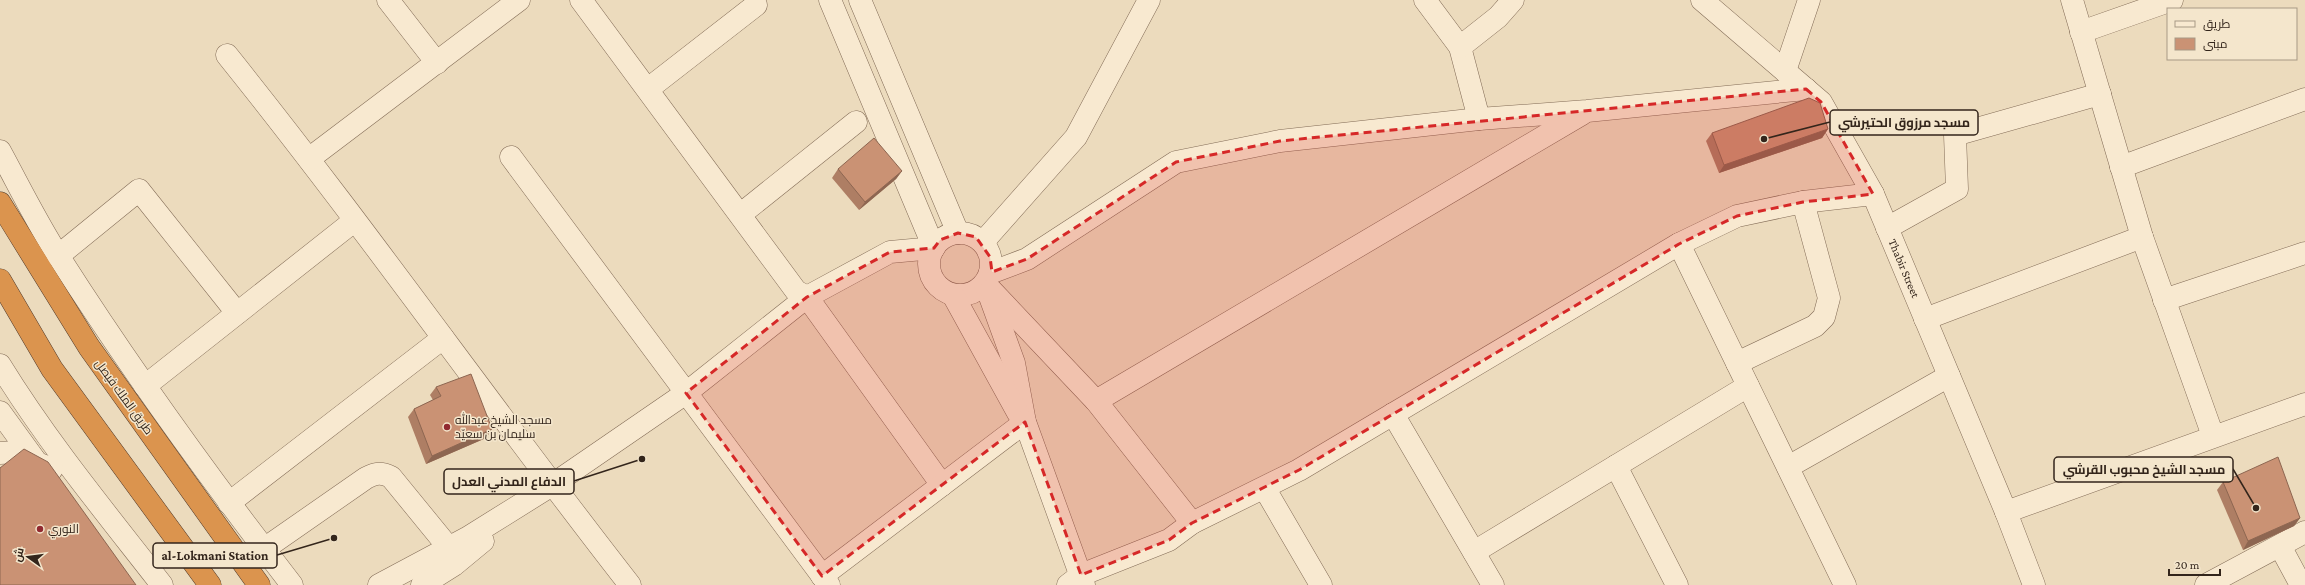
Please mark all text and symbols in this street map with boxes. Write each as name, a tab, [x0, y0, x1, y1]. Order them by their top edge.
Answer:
legend	[2167, 8, 2297, 60]
text: طريق	[2203, 17, 2231, 31]
text: مبنى	[2203, 37, 2228, 51]
callout: مسجد مرزوق الحتيرشي	[1830, 110, 1978, 135]
text: مسجد مرزوق الحتيرشي	[1838, 115, 1970, 133]
street label: Thabir Street	[1886, 237, 1923, 301]
street label: طريق الملك فيصل	[92, 357, 156, 437]
place label: مسجد الشيخ عبدالله سليمان بن سعيّد	[455, 412, 552, 441]
marker: مسجد الشيخ عبدالله سليمان بن سعيّد	[442, 422, 452, 432]
callout: مسجد الشيخ محبوب القرشي	[2054, 457, 2233, 482]
text: مسجد الشيخ محبوب القرشي	[2063, 462, 2225, 480]
callout: الدفاع المدني العدل	[444, 469, 574, 494]
text: الدفاع المدني العدل	[452, 474, 566, 493]
place label: النوري	[48, 522, 79, 539]
marker: النوري	[35, 524, 45, 534]
north arrow	[8, 537, 48, 577]
callout: al-Lokmani Station	[153, 543, 277, 568]
text: ش	[11, 546, 27, 563]
text: al-Lokmani Station	[161, 548, 269, 563]
scale bar	[2169, 551, 2220, 577]
text: 20 m	[2175, 558, 2200, 572]

